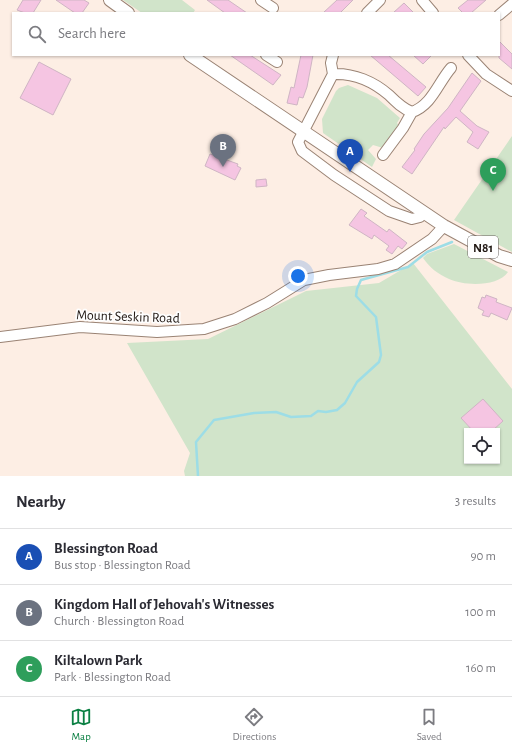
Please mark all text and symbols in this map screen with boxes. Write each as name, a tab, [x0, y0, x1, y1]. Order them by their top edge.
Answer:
search box	[12, 12, 500, 56]
icon: search	[26, 23, 48, 45]
text: Search here	[58, 26, 126, 41]
pin: B	[210, 134, 236, 167]
pin: A	[337, 139, 363, 172]
pin: C	[480, 158, 506, 191]
road number: N81	[468, 236, 498, 258]
your location	[288, 266, 308, 286]
street label: Mount Seskin Road	[76, 308, 180, 326]
map controls	[464, 428, 500, 464]
button: locate	[464, 428, 500, 464]
text: Nearby	[16, 493, 66, 510]
text: 3 results	[455, 495, 496, 508]
text: Blessington Road	[54, 541, 158, 556]
text: A	[25, 550, 33, 563]
text: 90 m	[470, 550, 496, 563]
text: Bus stop · Blessington Road	[54, 559, 191, 572]
text: Kingdom Hall of Jehovah's Witnesses	[54, 597, 274, 612]
text: B	[25, 606, 33, 619]
text: 100 m	[465, 606, 496, 619]
text: Church · Blessington Road	[54, 615, 184, 628]
text: Kiltalown Park	[54, 653, 142, 668]
text: C	[26, 662, 32, 675]
text: 160 m	[466, 662, 496, 675]
text: Park · Blessington Road	[54, 671, 171, 684]
tab: Map	[70, 706, 92, 743]
tab: Directions	[232, 706, 276, 743]
tab: Saved	[417, 706, 442, 743]

